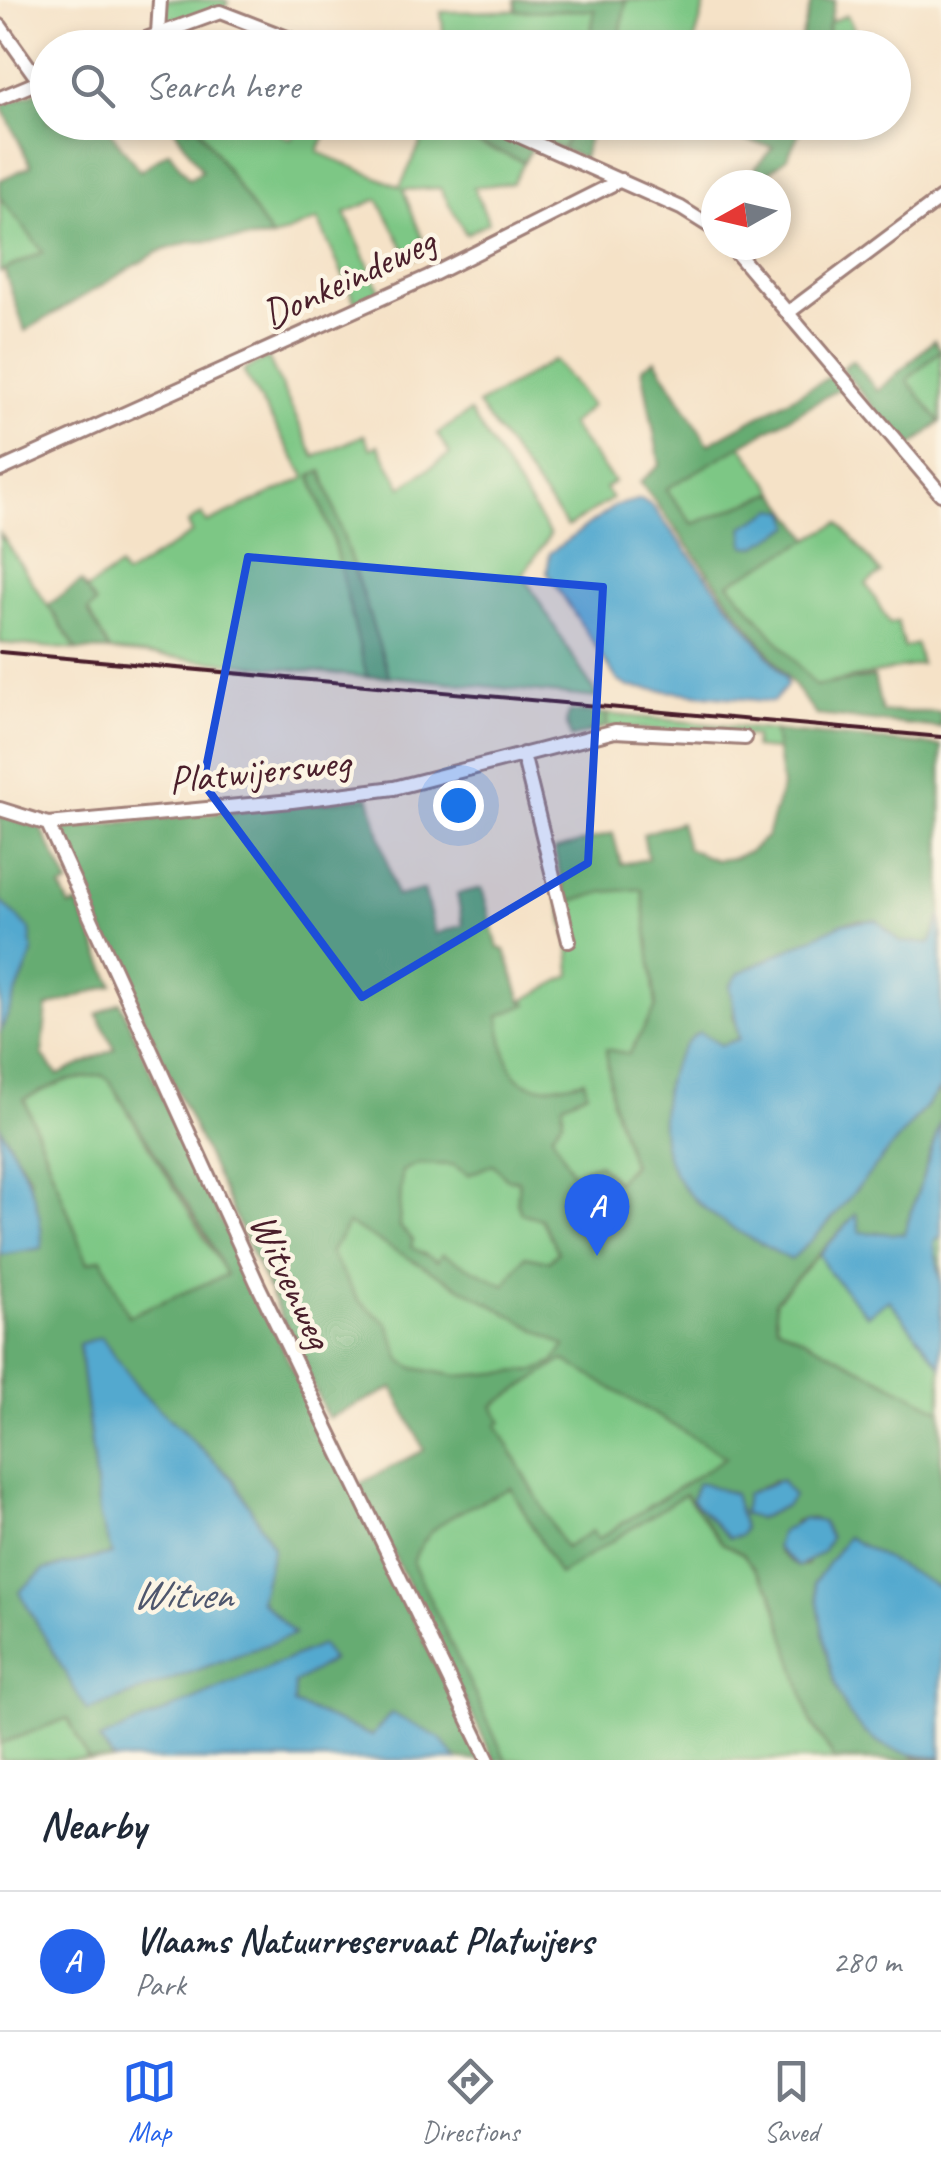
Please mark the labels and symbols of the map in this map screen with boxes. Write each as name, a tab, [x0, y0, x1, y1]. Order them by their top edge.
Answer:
north arrow	[701, 170, 791, 260]
street label: Donkeindeweg	[254, 215, 446, 340]
street label: Platwijersweg	[166, 736, 355, 805]
your location	[433, 780, 484, 831]
pin: A	[564, 1174, 630, 1256]
street label: Witvenweg	[238, 1205, 345, 1358]
water label: Witven	[132, 1568, 236, 1621]

